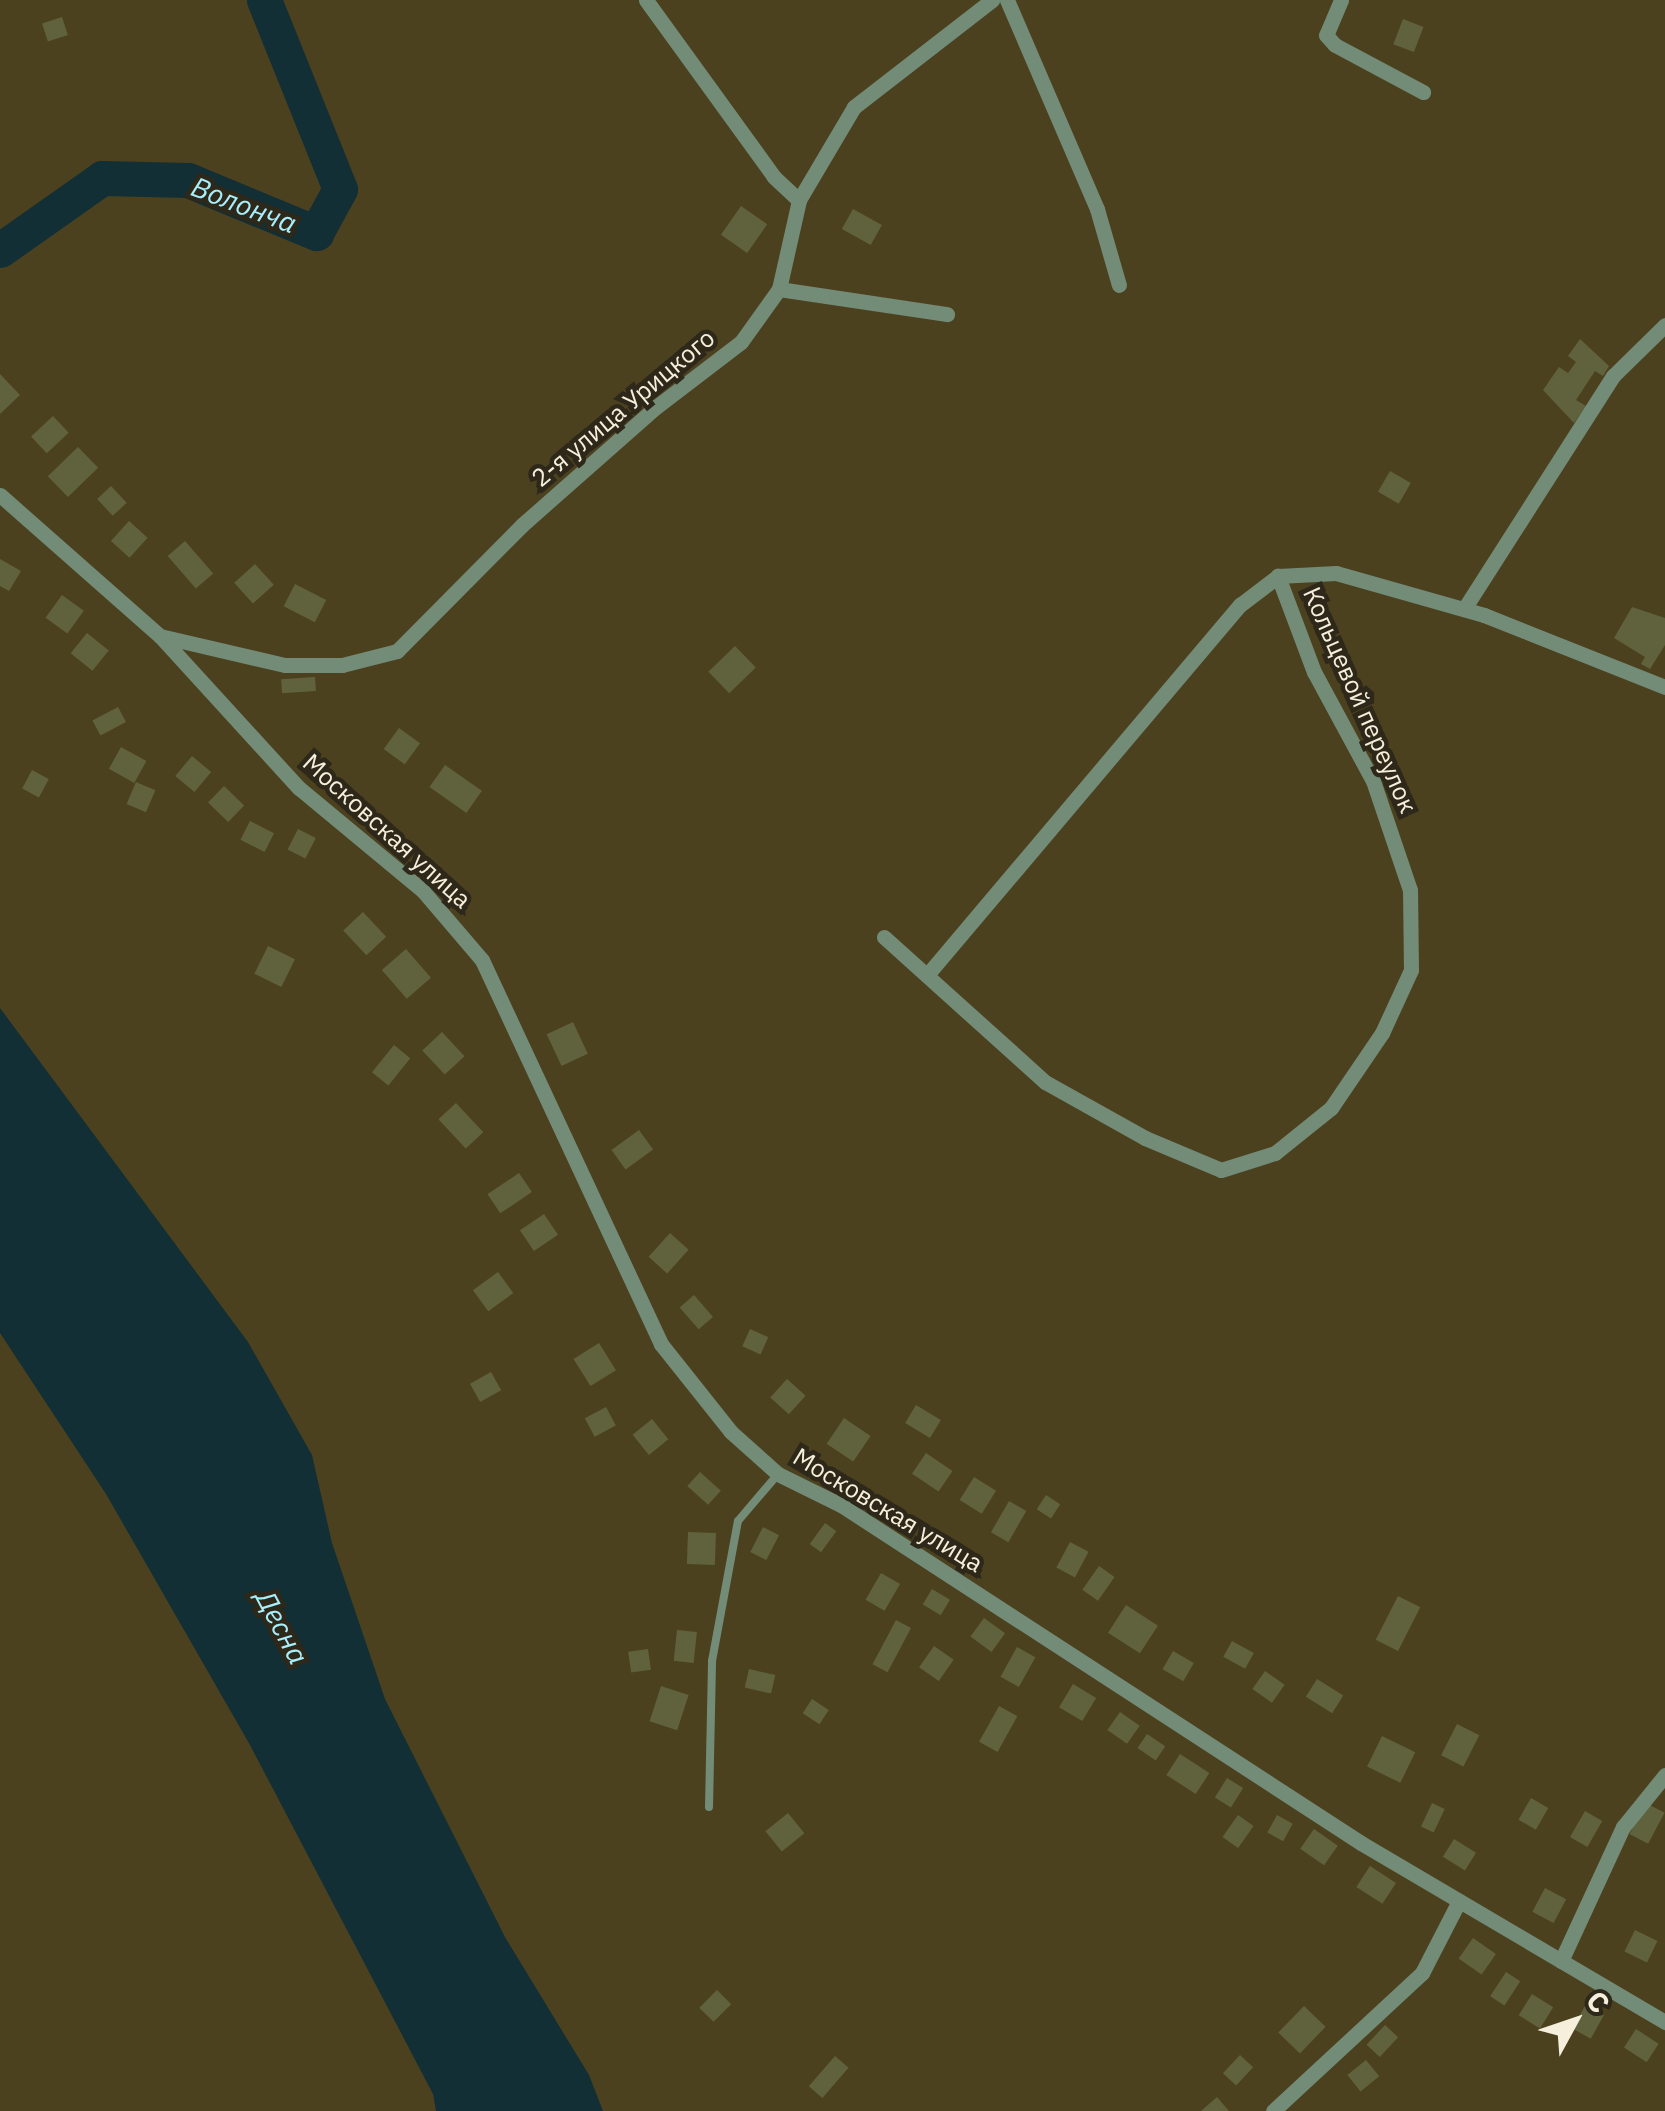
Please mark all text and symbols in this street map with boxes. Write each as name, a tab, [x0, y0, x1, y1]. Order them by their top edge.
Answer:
water label: Волонча	[187, 170, 301, 240]
street label: 2-я улица Урицкого	[526, 323, 720, 493]
street label: Кольцевой переулок	[1297, 582, 1423, 818]
street label: Московская улица	[297, 748, 477, 914]
street label: Московская улица	[788, 1441, 988, 1579]
water label: Десна	[249, 1584, 315, 1670]
north arrow	[1525, 1971, 1625, 2071]
text: С	[1578, 1983, 1618, 2020]

